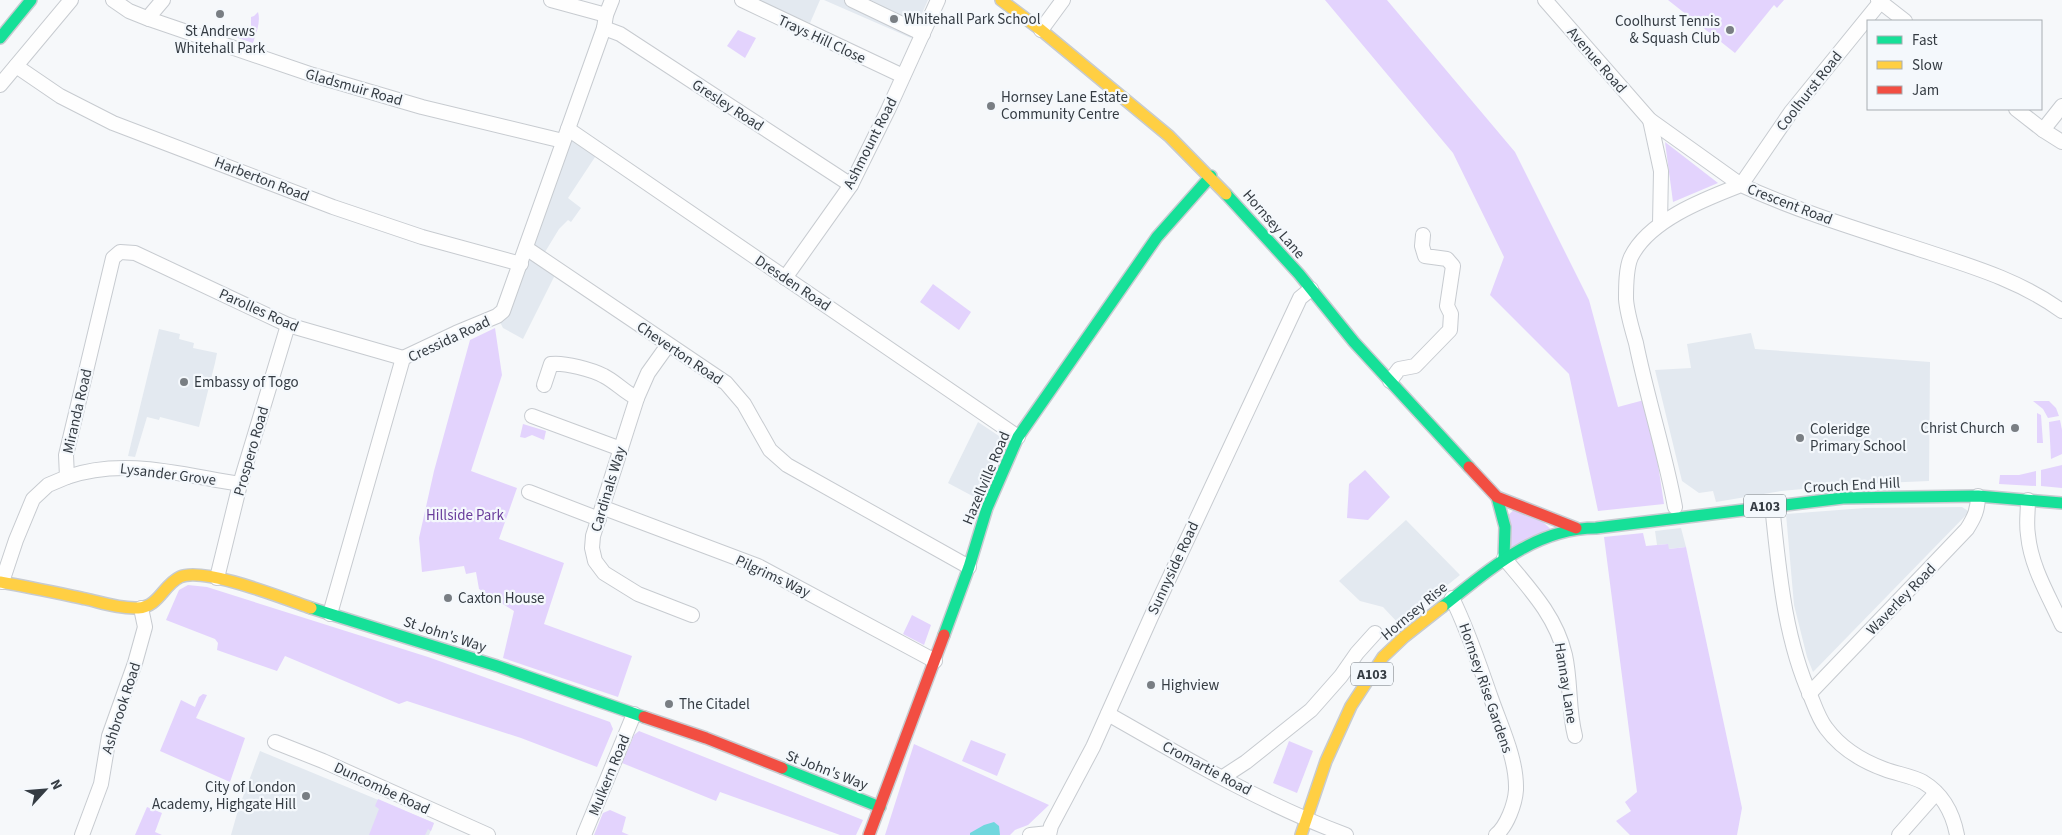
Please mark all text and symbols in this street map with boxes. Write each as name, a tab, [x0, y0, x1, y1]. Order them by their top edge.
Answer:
marker: St Andrews Whitehall Park	[214, 8, 226, 20]
place label: Whitehall Park School	[904, 9, 1041, 30]
street label: Trays Hill Close	[775, 10, 869, 69]
place label: Coolhurst Tennis & Squash Club	[1615, 11, 1720, 49]
marker: Whitehall Park School	[888, 13, 900, 25]
legend	[1867, 20, 2042, 110]
place label: St Andrews Whitehall Park	[175, 21, 266, 59]
street label: Avenue Road	[1562, 23, 1631, 98]
marker: Coolhurst Tennis & Squash Club	[1724, 24, 1736, 36]
text: Fast	[1912, 30, 1938, 51]
street label: Coolhurst Road	[1771, 47, 1847, 136]
text: Slow	[1912, 55, 1943, 76]
street label: Gladsmuir Road	[303, 64, 405, 111]
street label: Gresley Road	[688, 74, 768, 136]
text: Jam	[1912, 80, 1939, 101]
place label: Hornsey Lane Estate Community Centre	[1001, 87, 1128, 125]
street label: Ashmount Road	[838, 94, 903, 193]
marker: Hornsey Lane Estate Community Centre	[985, 100, 997, 112]
street label: Harberton Road	[211, 152, 312, 207]
street label: Crescent Road	[1744, 179, 1835, 230]
street label: Hornsey Lane	[1238, 185, 1310, 264]
street label: Dresden Road	[751, 250, 835, 316]
street label: Parolles Road	[216, 284, 302, 337]
street label: Cressida Road	[405, 311, 494, 368]
street label: Cheverton Road	[632, 317, 727, 390]
street label: Miranda Road	[58, 367, 97, 456]
place label: Embassy of Togo	[194, 372, 299, 393]
marker: Embassy of Togo	[178, 376, 190, 388]
street label: Prospero Road	[229, 404, 274, 498]
place label: Christ Church	[1920, 418, 2005, 439]
place label: Coleridge Primary School	[1810, 419, 1906, 457]
marker: Christ Church	[2009, 422, 2021, 434]
street label: Hazellville Road	[957, 428, 1016, 528]
marker: Coleridge Primary School	[1794, 432, 1806, 444]
street label: Cardinals Way	[586, 444, 631, 534]
street label: Lysander Grove	[119, 458, 217, 491]
street label: Crouch End Hill	[1803, 472, 1901, 499]
road number: A103	[1744, 494, 1786, 518]
park label: Hillside Park	[426, 505, 505, 526]
street label: Sunnyside Road	[1143, 518, 1204, 618]
street label: Pilgrims Way	[732, 550, 814, 603]
street label: Waverley Road	[1862, 559, 1941, 640]
street label: Hornsey Rise	[1377, 577, 1452, 645]
place label: Caxton House	[458, 588, 544, 609]
marker: Caxton House	[442, 592, 454, 604]
street label: St John's Way	[401, 611, 489, 658]
street label: Hornsey Rise Gardens	[1453, 620, 1518, 756]
street label: Hannay Lane	[1549, 641, 1582, 725]
street label: Ashbrook Road	[97, 660, 146, 757]
road number: A103	[1351, 662, 1393, 686]
place label: Highview	[1161, 675, 1219, 696]
marker: Highview	[1145, 679, 1157, 691]
place label: The Citadel	[679, 694, 750, 715]
marker: The Citadel	[663, 698, 675, 710]
street label: Mulkern Road	[584, 731, 635, 819]
street label: Cromartie Road	[1158, 736, 1255, 801]
street label: St John's Way	[783, 745, 871, 796]
street label: Duncombe Road	[330, 757, 433, 820]
north arrow	[20, 765, 70, 815]
text: N	[45, 776, 67, 793]
place label: City of London Academy, Highgate Hill	[152, 777, 296, 815]
marker: City of London Academy, Highgate Hill	[300, 790, 312, 802]

